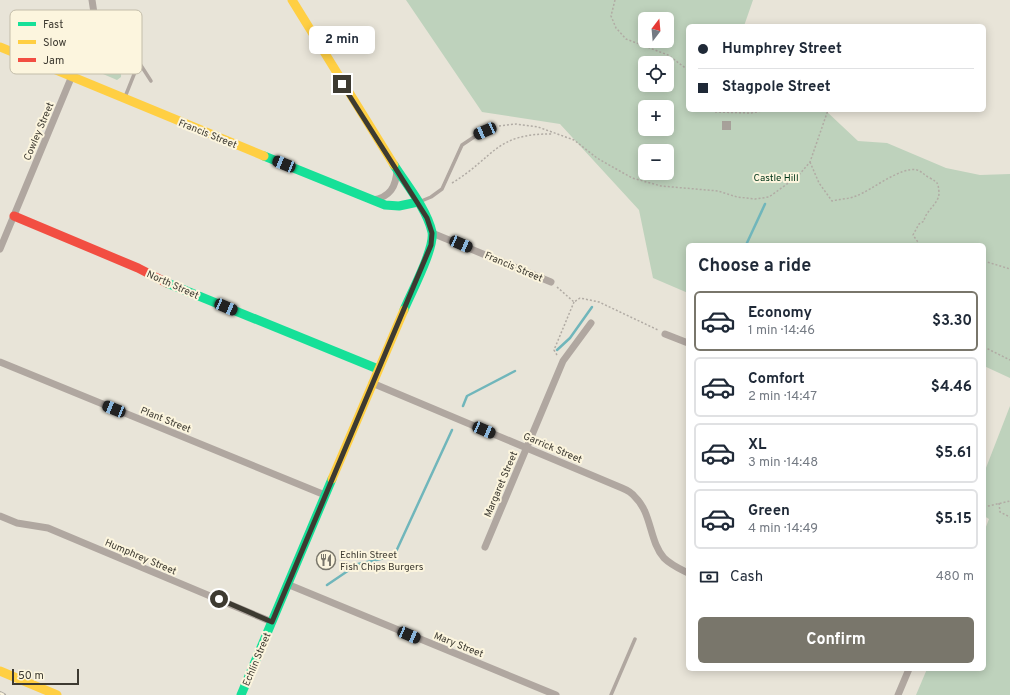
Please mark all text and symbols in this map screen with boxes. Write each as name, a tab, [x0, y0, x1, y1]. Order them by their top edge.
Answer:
legend	[10, 10, 142, 74]
north arrow	[638, 12, 674, 48]
map controls	[638, 12, 674, 180]
text: Fast	[43, 18, 63, 32]
callout: 2 min	[309, 26, 375, 54]
text: 2 min	[325, 32, 359, 48]
text: Slow	[43, 36, 66, 50]
text: Humphrey Street	[722, 40, 842, 59]
text: Jam	[43, 54, 64, 68]
button: locate	[638, 56, 674, 92]
route end	[333, 75, 351, 93]
text: Stagpole Street	[722, 78, 831, 97]
street label: Cowley Street	[21, 100, 58, 163]
button: +	[638, 100, 674, 136]
street label: Francis Street	[176, 117, 239, 152]
car	[472, 121, 498, 141]
button: −	[638, 144, 674, 180]
car	[271, 154, 297, 174]
park label: Castle Hill	[753, 172, 799, 185]
car	[448, 234, 474, 254]
street label: Francis Street	[482, 249, 545, 286]
text: Choose a ride	[698, 255, 811, 278]
street label: North Street	[144, 268, 201, 303]
car	[213, 297, 239, 317]
icon: car	[700, 303, 736, 339]
text: Economy	[748, 304, 812, 323]
text: $3.30	[932, 312, 972, 331]
text: 1 min · 14:46	[748, 323, 815, 339]
icon: car	[700, 369, 736, 405]
text: Comfort	[748, 370, 805, 389]
text: $4.46	[931, 378, 972, 397]
text: 2 min · 14:47	[748, 389, 817, 405]
car	[101, 399, 127, 419]
street label: Plant Street	[138, 404, 193, 437]
car	[471, 420, 497, 440]
street label: Garrick Street	[521, 430, 584, 467]
icon: car	[700, 435, 736, 471]
text: XL	[748, 436, 766, 455]
text: $5.61	[935, 444, 972, 463]
street label: Margaret Street	[482, 449, 521, 520]
text: 3 min · 14:48	[748, 455, 818, 471]
icon: car	[700, 501, 736, 537]
text: Green	[748, 502, 790, 521]
text: $5.15	[935, 510, 972, 529]
text: 4 min · 14:49	[748, 521, 818, 537]
street label: Humphrey Street	[103, 536, 178, 578]
restaurant icon: Echlin Street Fish Chips Burgers	[315, 549, 337, 571]
place label: Echlin Street Fish Chips Burgers	[340, 549, 424, 574]
icon: cash	[698, 566, 720, 588]
text: Cash	[730, 568, 763, 587]
text: 480 m	[936, 569, 974, 585]
route start	[210, 590, 228, 608]
button: Confirm	[698, 617, 974, 663]
car	[396, 625, 422, 645]
street label: Mary Street	[432, 630, 485, 661]
street label: Echlin Street	[240, 631, 275, 688]
scale bar	[12, 667, 79, 686]
text: 50 m	[18, 669, 44, 683]

